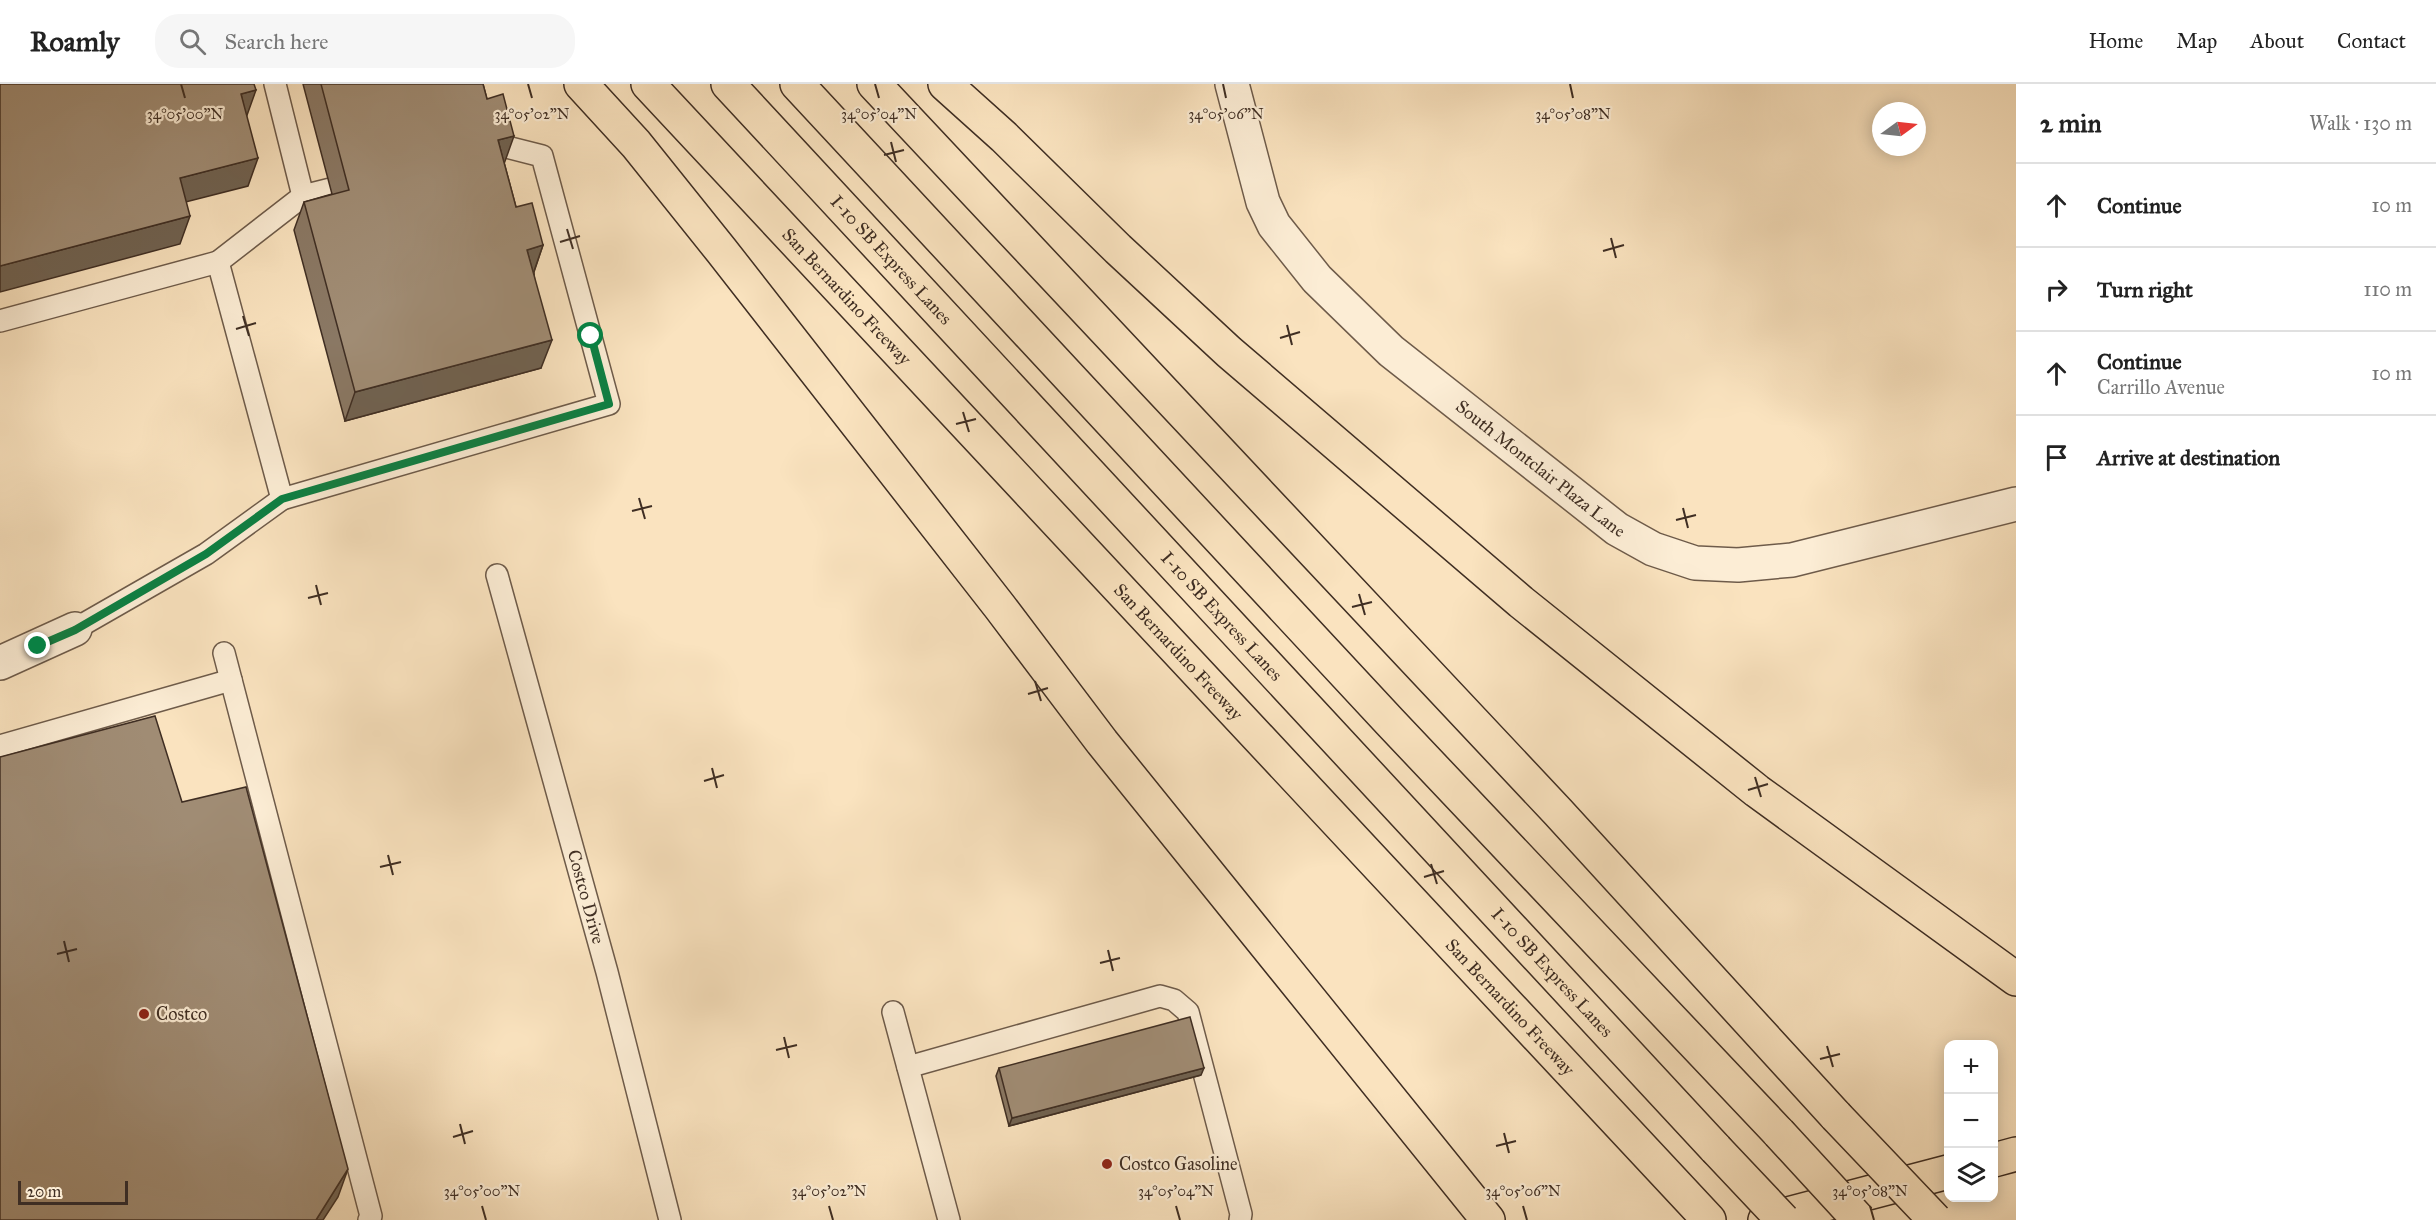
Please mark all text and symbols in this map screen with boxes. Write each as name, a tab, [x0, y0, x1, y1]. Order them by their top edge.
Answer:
search box	[155, 14, 575, 68]
text: Roamly	[30, 24, 119, 59]
icon: search	[176, 25, 209, 58]
text: Search here	[224, 28, 328, 55]
text: Home	[2088, 28, 2143, 54]
text: Map	[2176, 28, 2217, 54]
text: About	[2250, 28, 2304, 54]
text: Contact	[2337, 28, 2406, 54]
north arrow	[1872, 102, 1926, 156]
text: 34°05'00"N	[147, 105, 223, 123]
text: 34°05'02"N	[494, 105, 570, 123]
text: 34°05'04"N	[841, 105, 917, 123]
text: 34°05'06"N	[1188, 105, 1264, 123]
text: 34°05'08"N	[1535, 105, 1611, 123]
text: 2 min	[2040, 107, 2101, 139]
text: Walk · 130 m	[2309, 111, 2412, 135]
icon: ahead	[2040, 189, 2073, 222]
street label: I-10 SB Express Lanes	[826, 191, 957, 329]
text: Continue	[2097, 192, 2182, 219]
text: 10 m	[2371, 193, 2412, 217]
street label: San Bernardino Freeway	[777, 224, 916, 370]
icon: right	[2040, 273, 2073, 306]
text: Turn right	[2097, 276, 2193, 303]
text: 110 m	[2364, 277, 2412, 301]
route start	[577, 322, 603, 348]
text: Continue	[2097, 348, 2182, 375]
icon: ahead	[2040, 357, 2073, 390]
text: 10 m	[2371, 361, 2412, 385]
text: Carrillo Avenue	[2097, 375, 2225, 399]
street label: South Montclair Plaza Lane	[1451, 395, 1629, 542]
icon: arrive	[2040, 441, 2073, 474]
text: Arrive at destination	[2097, 444, 2280, 471]
street label: I-10 SB Express Lanes	[1156, 547, 1287, 685]
street label: San Bernardino Freeway	[1109, 579, 1248, 725]
route end	[24, 632, 50, 658]
street label: Costco Drive	[563, 847, 610, 946]
street label: I-10 SB Express Lanes	[1487, 903, 1618, 1042]
street label: San Bernardino Freeway	[1441, 934, 1580, 1080]
place label: Costco	[156, 1003, 207, 1025]
marker: Costco	[137, 1007, 151, 1021]
map controls	[1944, 1040, 1998, 1202]
button: +	[1944, 1040, 1998, 1094]
button: −	[1944, 1094, 1998, 1148]
button: layers	[1944, 1148, 1998, 1202]
place label: Costco Gasoline	[1119, 1153, 1238, 1175]
marker: Costco Gasoline	[1100, 1157, 1114, 1171]
scale bar	[18, 1178, 128, 1206]
text: 20 m	[27, 1182, 61, 1201]
text: 34°05'00"N	[444, 1182, 520, 1200]
text: 34°05'02"N	[791, 1182, 867, 1200]
text: 34°05'04"N	[1138, 1182, 1214, 1200]
text: 34°05'06"N	[1485, 1182, 1561, 1200]
text: 34°05'08"N	[1832, 1182, 1908, 1200]

